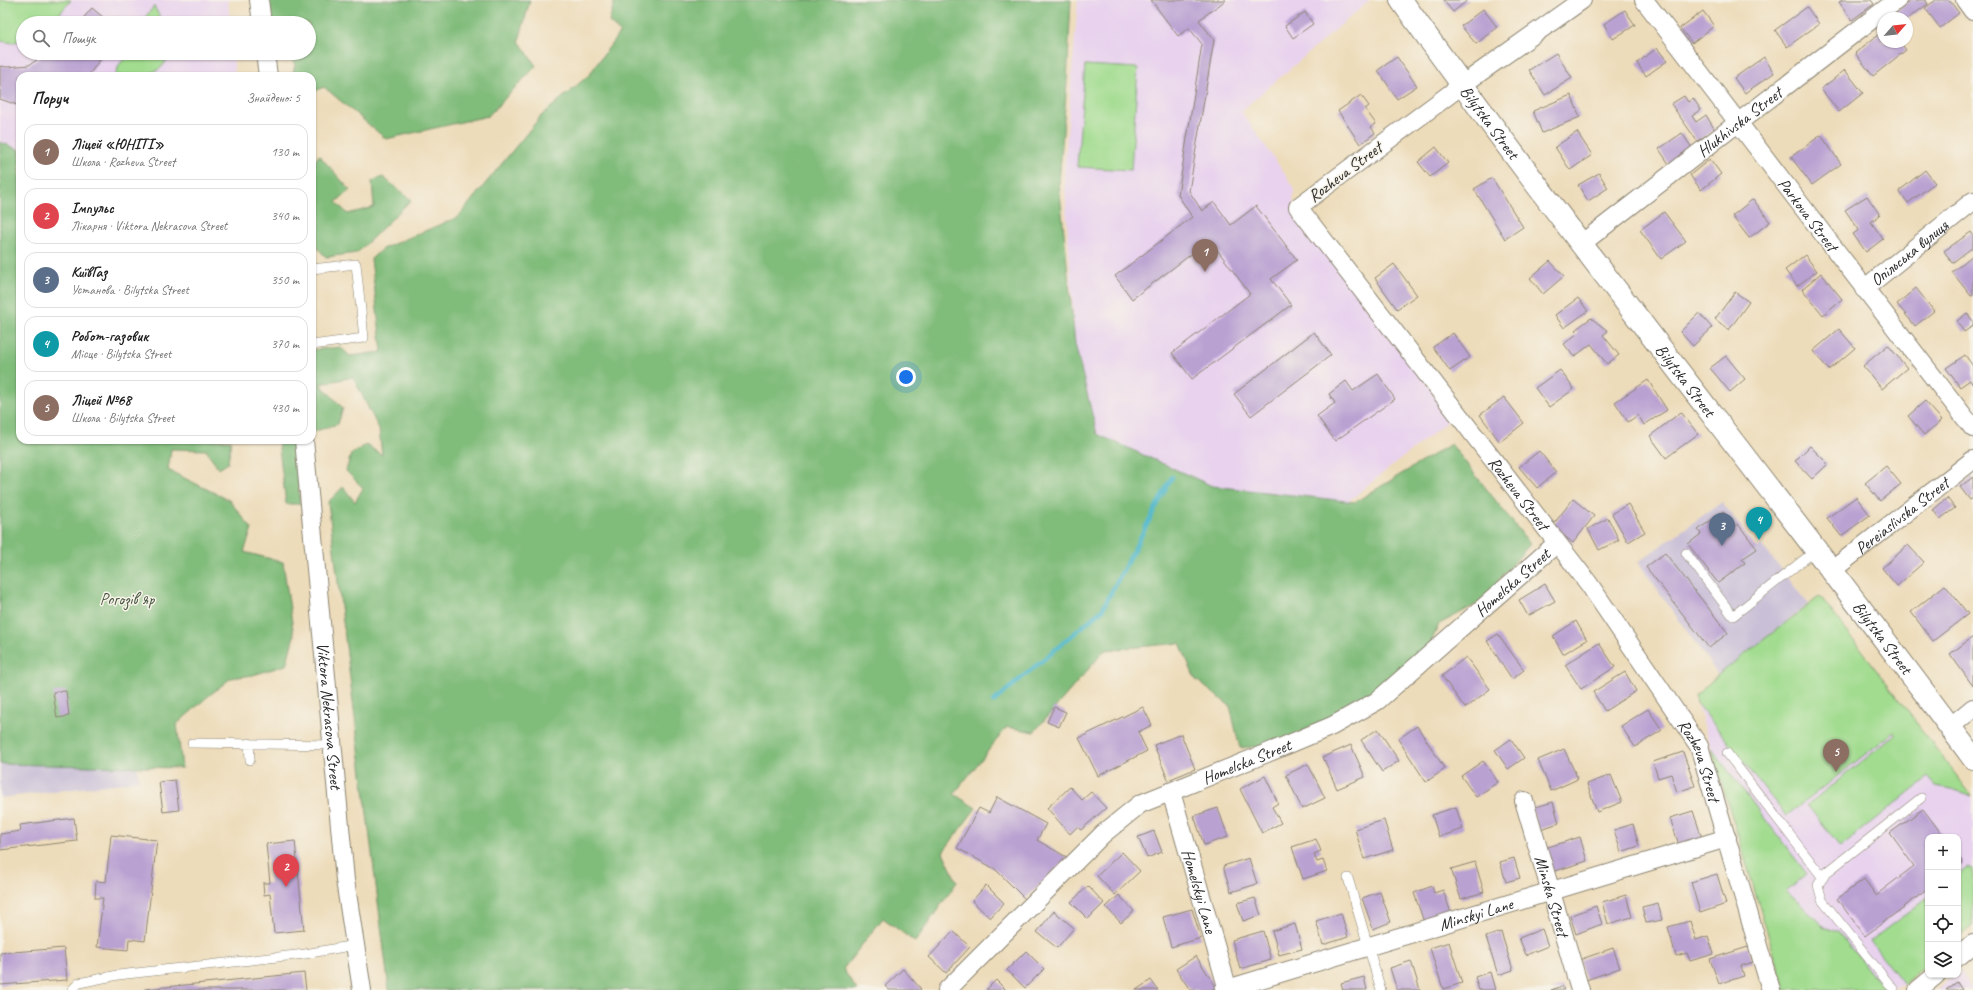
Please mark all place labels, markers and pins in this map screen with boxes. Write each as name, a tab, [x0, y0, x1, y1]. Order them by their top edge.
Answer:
pin: 1	[1192, 239, 1218, 272]
pin: 4	[1746, 507, 1772, 540]
pin: 3	[1709, 513, 1735, 546]
pin: 5	[1823, 739, 1849, 772]
pin: 2	[273, 854, 299, 887]

